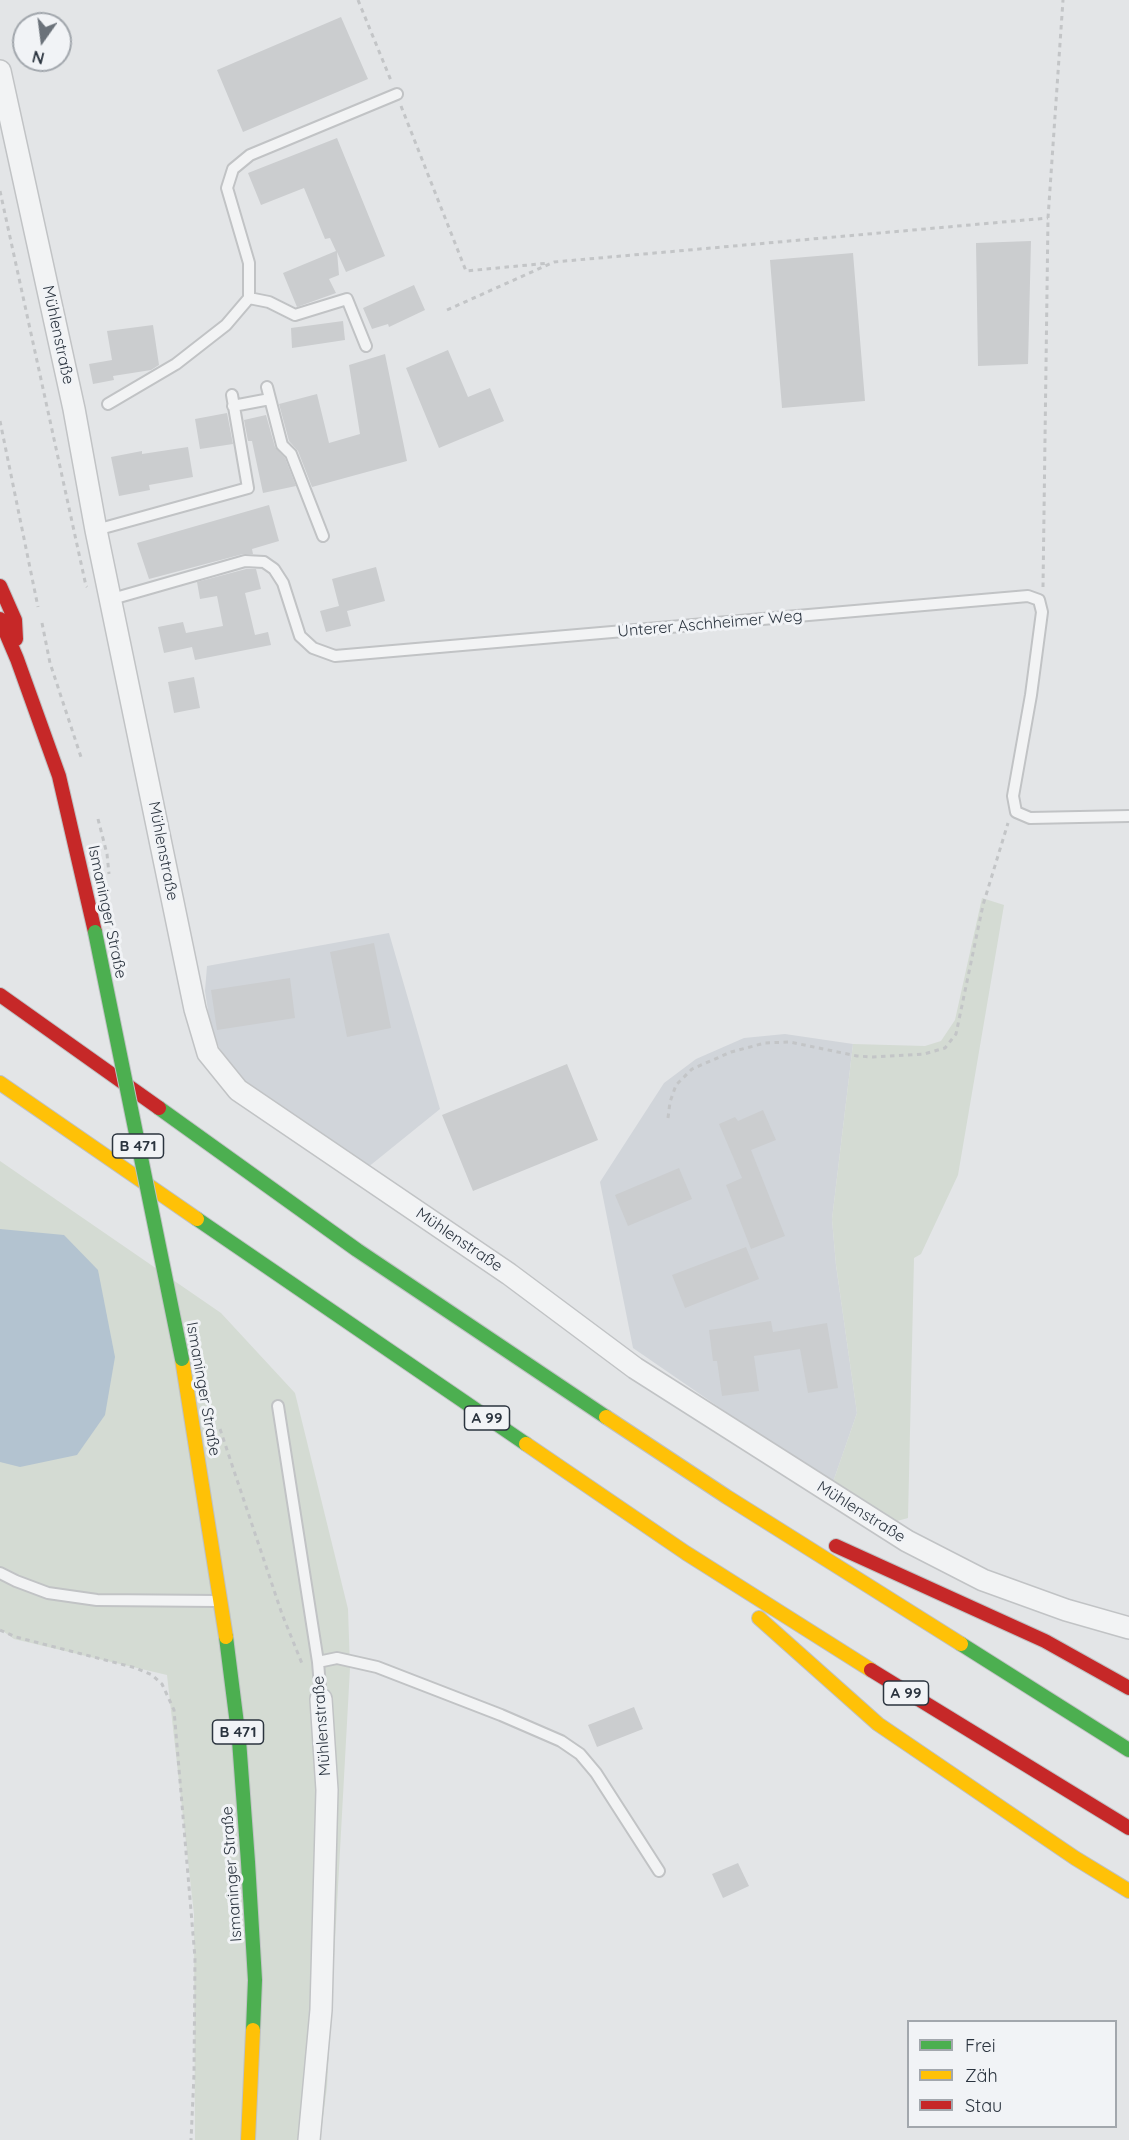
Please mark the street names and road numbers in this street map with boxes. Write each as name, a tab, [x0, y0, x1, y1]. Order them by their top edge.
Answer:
street label: Mühlenstraße	[38, 284, 78, 386]
street label: Unterer Aschheimer Weg	[617, 606, 803, 642]
street label: Mühlenstraße	[144, 800, 182, 902]
street label: Ismaninger Straße	[83, 844, 131, 980]
road number: B 471	[112, 1134, 164, 1158]
street label: Mühlenstraße	[412, 1204, 506, 1276]
street label: Ismaninger Straße	[182, 1320, 224, 1458]
road number: A 99	[464, 1406, 510, 1430]
street label: Mühlenstraße	[813, 1477, 909, 1547]
street label: Mühlenstraße	[309, 1675, 335, 1777]
road number: A 99	[884, 1681, 928, 1705]
road number: B 471	[212, 1720, 264, 1744]
street label: Ismaninger Straße	[218, 1806, 246, 1942]

